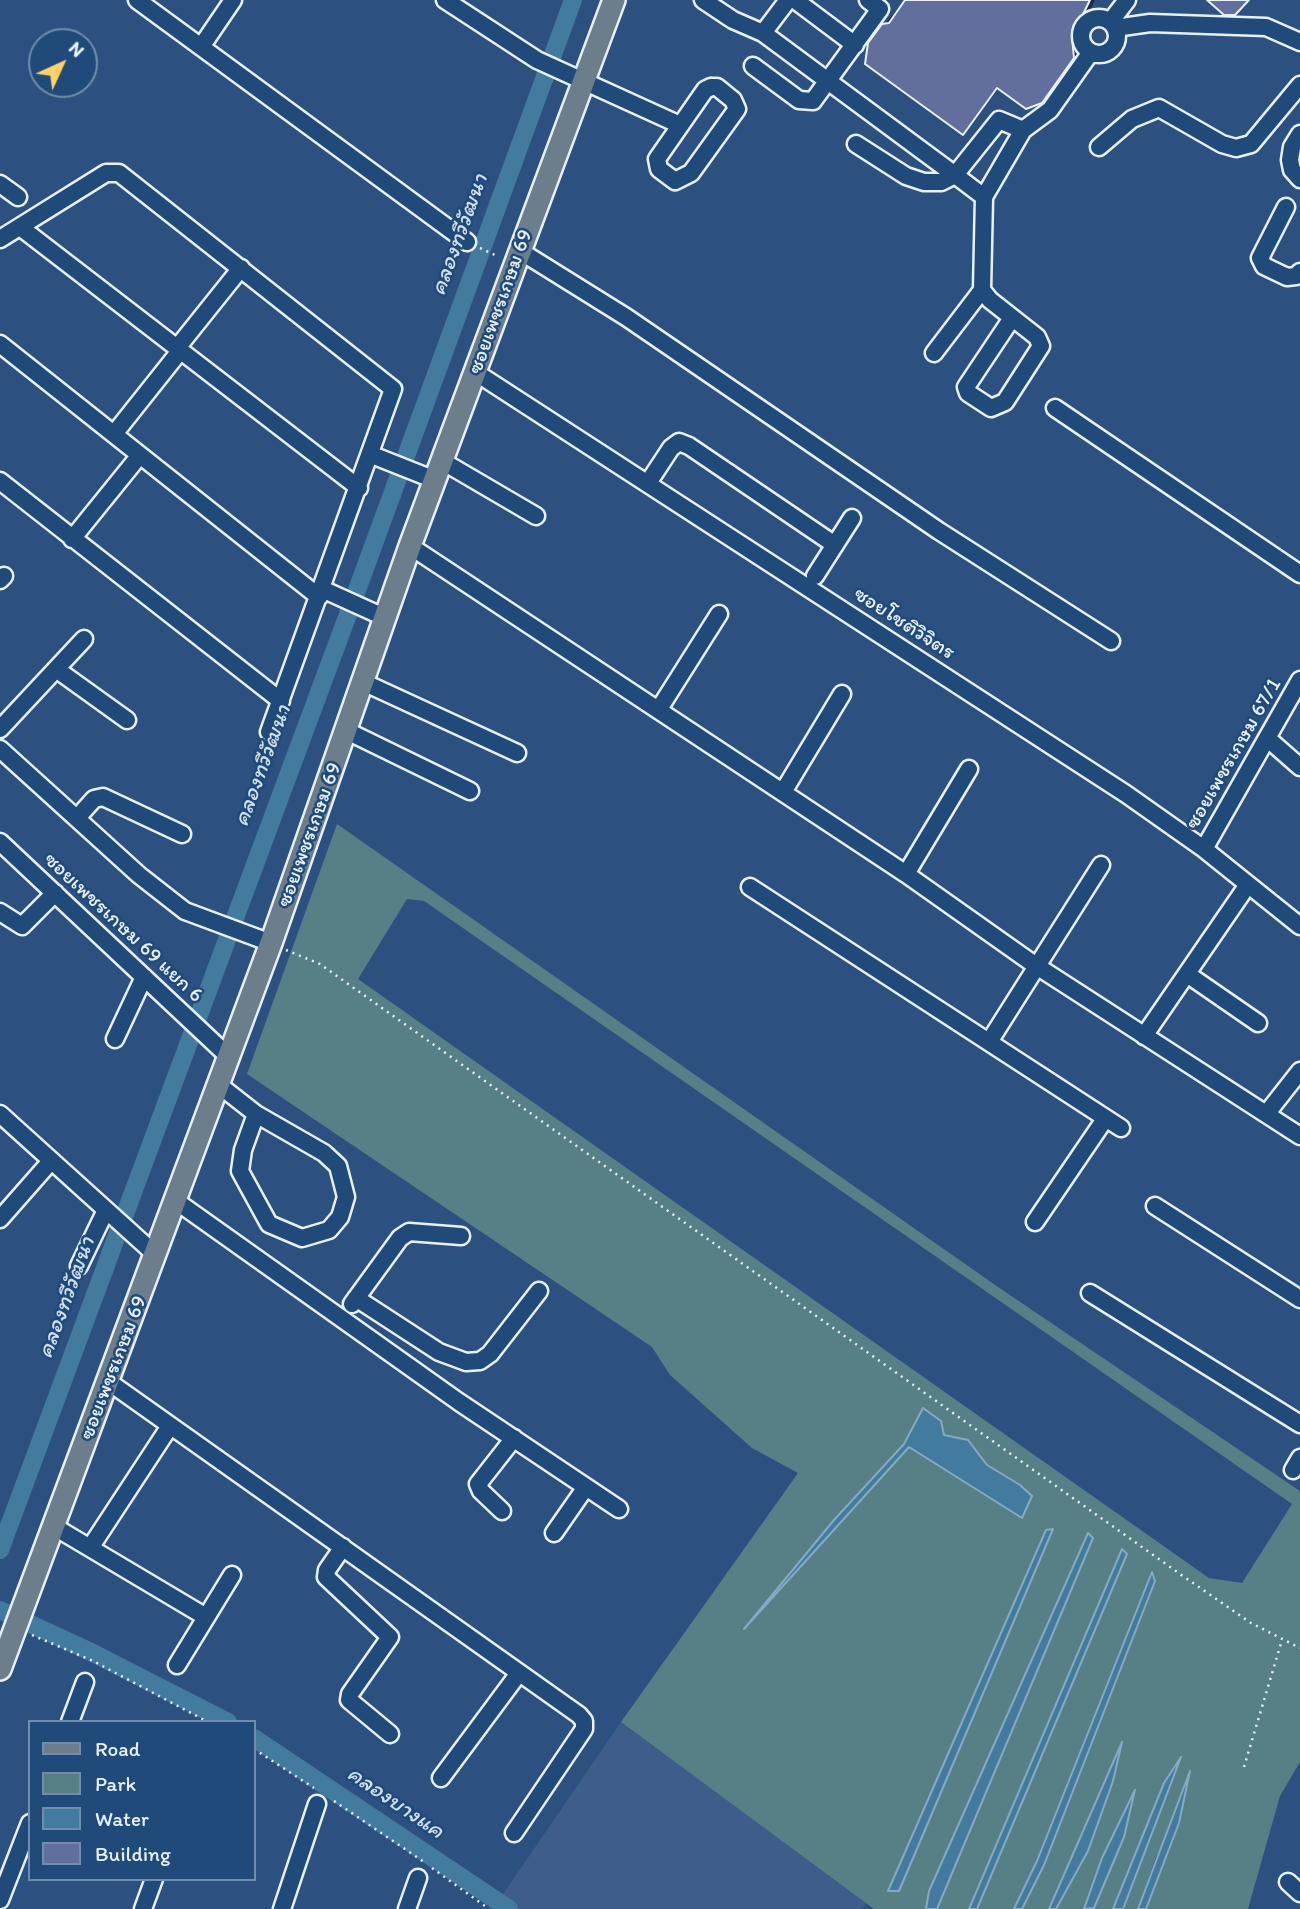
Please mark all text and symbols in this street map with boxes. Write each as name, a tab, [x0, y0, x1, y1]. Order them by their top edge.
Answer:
north arrow	[28, 28, 98, 98]
text: N	[64, 37, 89, 62]
water label: คลองทวีวัฒนา	[425, 170, 495, 300]
street label: ซอยเพชรเกษม 69	[463, 226, 539, 378]
street label: ซอยโชติวิจิตร	[849, 582, 959, 666]
street label: ซอยเพชรเกษม 67/1	[1181, 674, 1287, 834]
water label: คลองทวีวัฒนา	[228, 701, 298, 831]
street label: ซอยเพชรเกษม 69	[272, 759, 348, 911]
street label: ซอยเพชรเกษม 69 แยก 6	[38, 848, 208, 1008]
water label: คลองทวีวัฒนา	[32, 1233, 102, 1363]
street label: ซอยเพชรเกษม 69	[75, 1293, 153, 1443]
legend	[28, 1720, 256, 1881]
text: Road	[95, 1736, 140, 1761]
water label: คลองบางแค	[341, 1760, 449, 1846]
text: Park	[95, 1771, 136, 1796]
text: Water	[95, 1806, 149, 1831]
text: Building	[95, 1841, 171, 1866]

